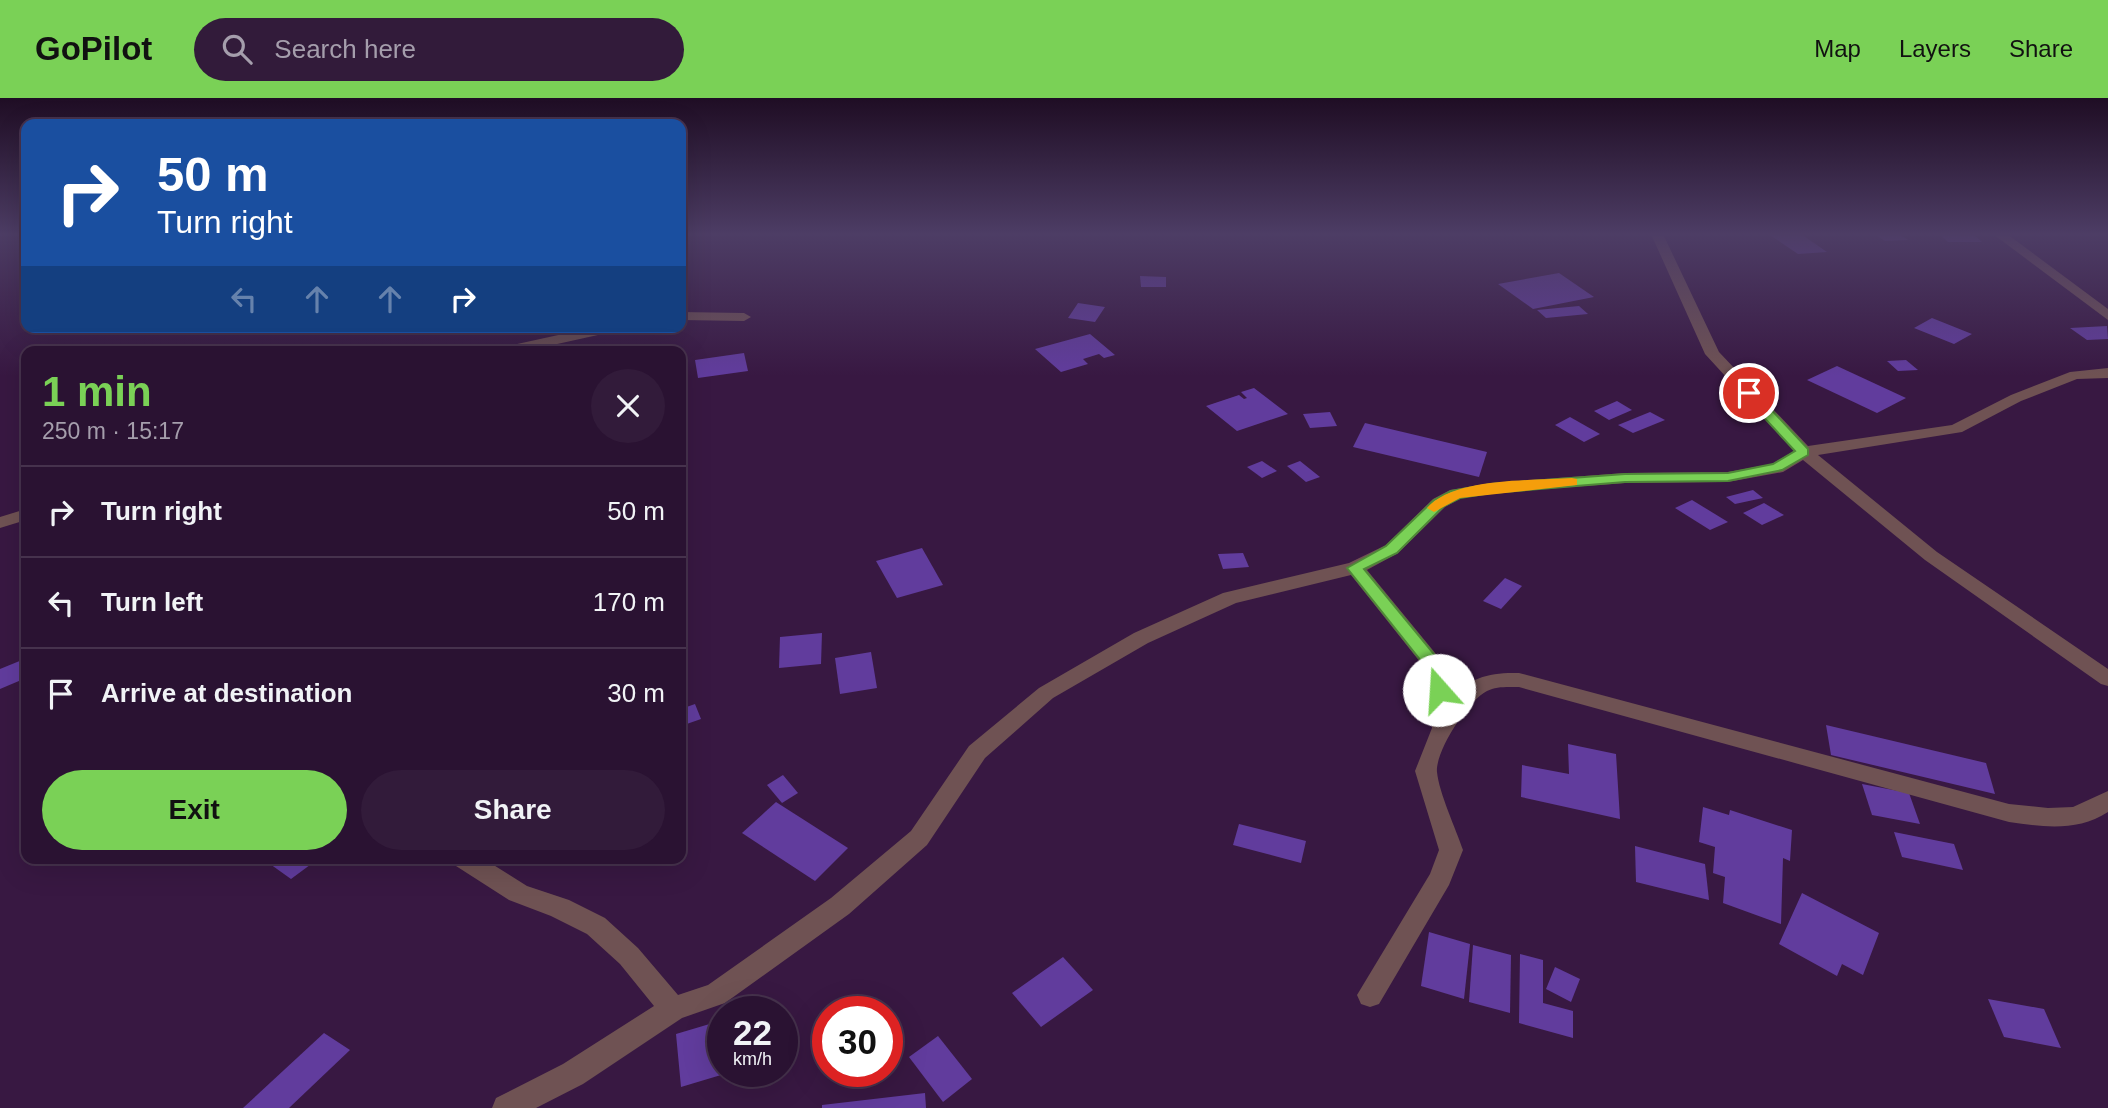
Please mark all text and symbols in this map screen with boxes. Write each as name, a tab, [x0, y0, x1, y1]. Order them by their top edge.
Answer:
search box	[194, 18, 684, 81]
text: GoPilot	[35, 30, 152, 67]
icon: search	[218, 30, 256, 68]
text: Search here	[274, 34, 416, 64]
text: Map	[1814, 35, 1861, 62]
text: Layers	[1899, 35, 1971, 62]
text: Share	[2009, 35, 2073, 62]
icon: right	[42, 147, 133, 238]
text: 50 m	[157, 147, 269, 201]
text: Turn right	[157, 204, 293, 240]
icon: left	[225, 280, 263, 318]
icon: ahead	[298, 280, 336, 318]
icon: ahead	[371, 280, 409, 318]
icon: right	[444, 280, 482, 318]
pin	[1719, 363, 1779, 423]
text: 1 min	[42, 368, 152, 415]
button: close	[591, 369, 665, 443]
icon: arrive	[1730, 374, 1768, 412]
text: 250 m · 15:17	[42, 418, 184, 444]
icon: right	[42, 493, 80, 531]
text: Turn right	[101, 496, 222, 526]
text: 50 m	[607, 496, 665, 526]
icon: left	[42, 584, 80, 622]
text: Turn left	[101, 587, 203, 617]
text: 170 m	[593, 587, 665, 617]
position arrow	[1402, 653, 1476, 727]
icon: arrive	[42, 675, 80, 713]
text: Arrive at destination	[101, 678, 352, 708]
text: 30 m	[607, 678, 665, 708]
button: Exit	[42, 770, 347, 850]
button: Share	[361, 770, 665, 850]
speed limit sign: 30	[812, 996, 903, 1087]
text: 22	[733, 1013, 772, 1052]
text: km/h	[733, 1049, 772, 1069]

